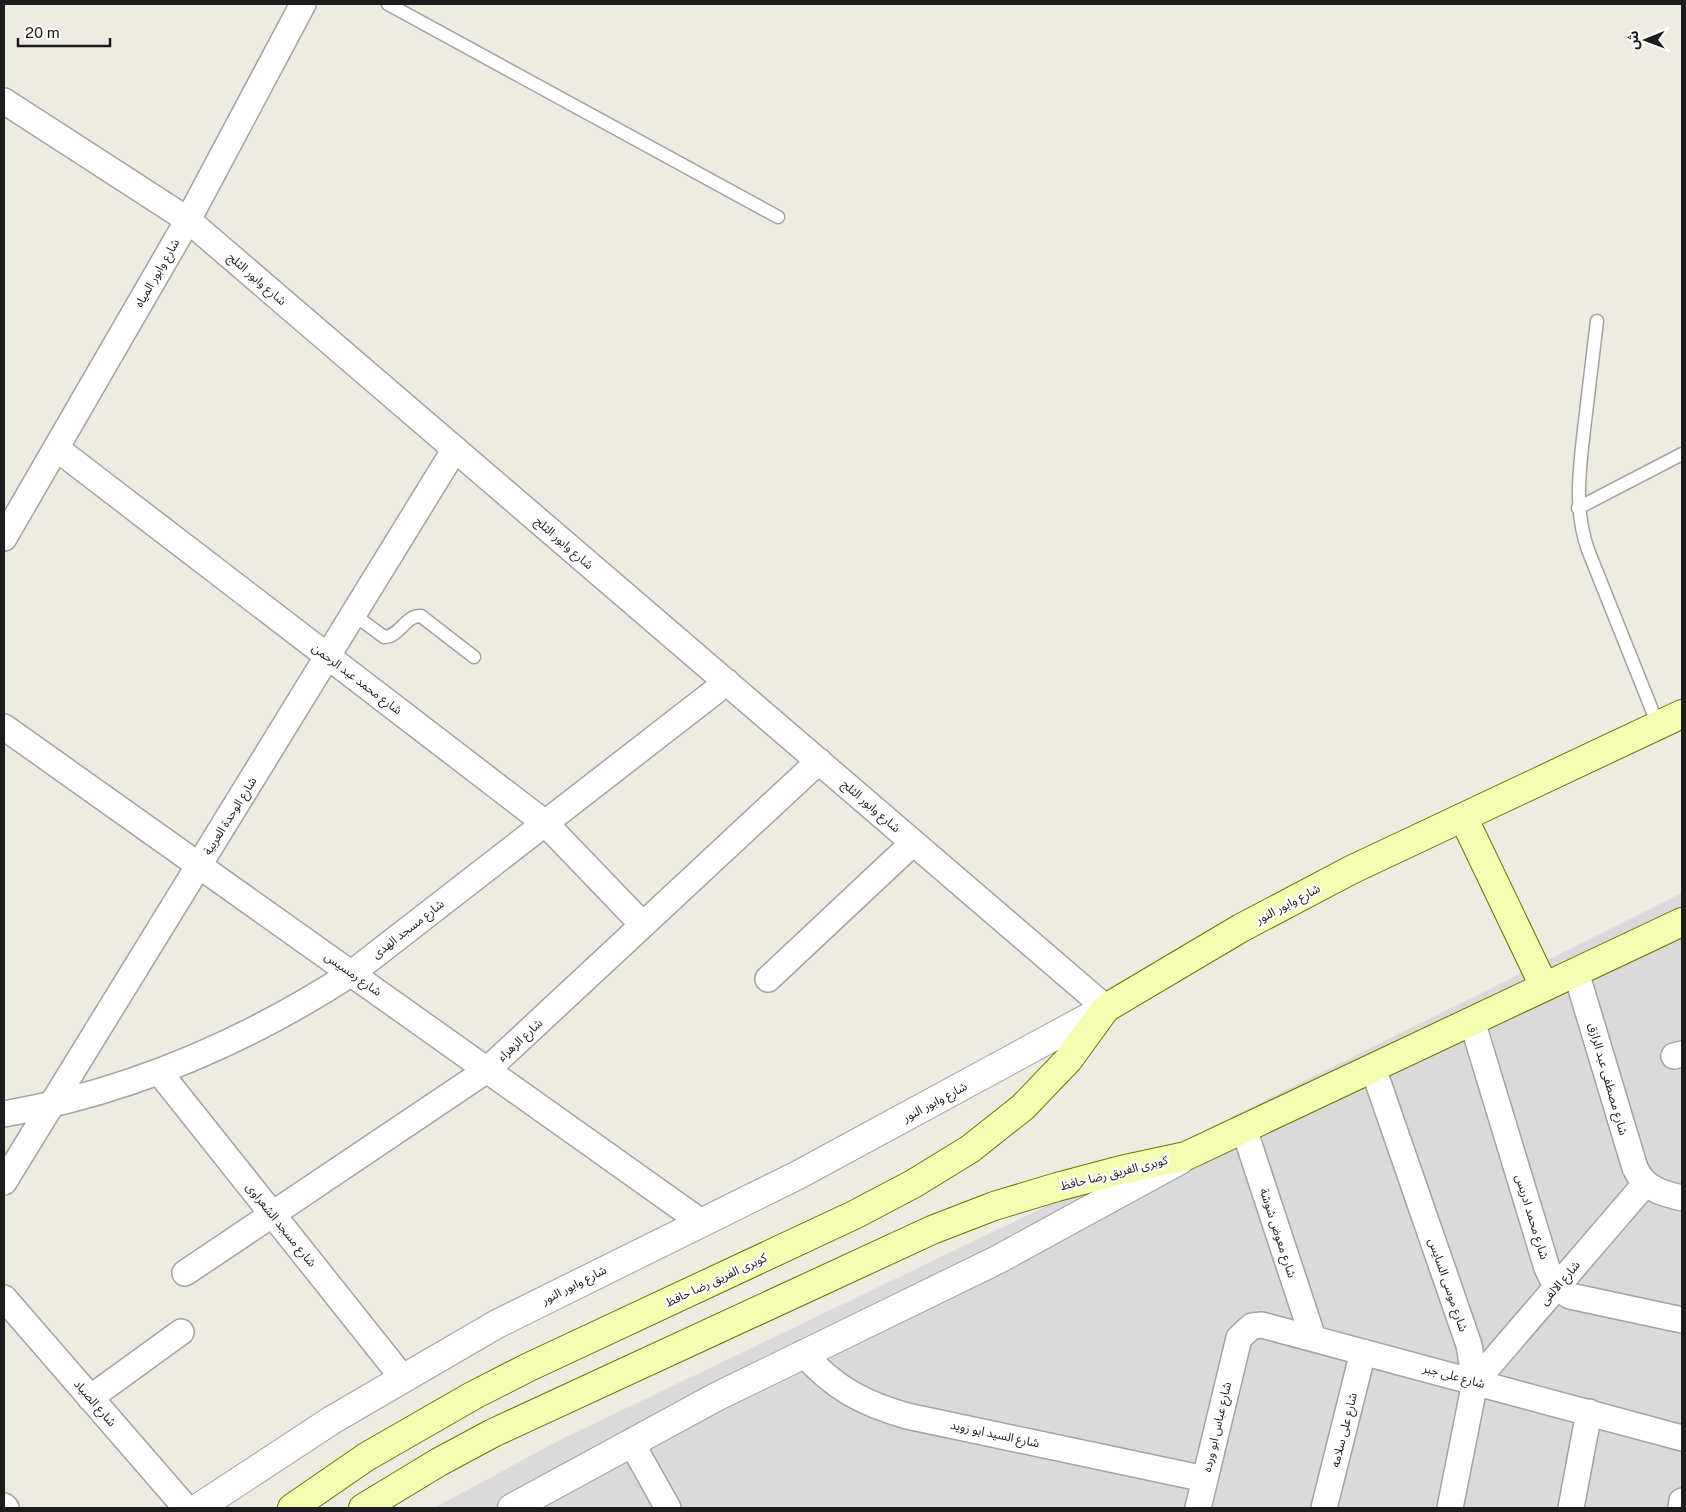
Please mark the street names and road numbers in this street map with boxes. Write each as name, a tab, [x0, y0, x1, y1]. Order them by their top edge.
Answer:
street label: شارع وابور المياه	[132, 236, 184, 311]
street label: شارع وابور الثلج	[224, 250, 289, 310]
street label: شارع وابور الثلج	[531, 514, 596, 574]
street label: شارع محمد عبد الرحمن	[308, 641, 405, 719]
street label: شارع الوحدة العربية	[200, 774, 261, 859]
street label: شارع وابور الثلج	[838, 777, 903, 837]
street label: شارع وابور النور	[1253, 881, 1324, 929]
street label: شارع مسجد الهدى	[369, 897, 448, 963]
street label: شارع رمسيس	[321, 949, 384, 1000]
street label: شارع الزهراء	[495, 1016, 547, 1066]
street label: شارع مصطفى عبد الرازق	[1583, 1021, 1631, 1137]
street label: شارع وابور النور	[900, 1079, 971, 1127]
street label: كوبرى الفريق رضا حافظ	[1059, 1153, 1170, 1194]
street label: شارع محمد ادريس	[1511, 1173, 1552, 1262]
street label: شارع مسجد الشعراوى	[241, 1180, 319, 1271]
street label: شارع معوض شوشة	[1255, 1186, 1299, 1280]
street label: شارع موسى السايس	[1424, 1236, 1471, 1334]
street label: كوبرى الفريق رضا حافظ	[663, 1250, 770, 1311]
street label: شارع الالفى	[1537, 1258, 1585, 1309]
street label: شارع وابور النور	[538, 1263, 610, 1310]
street label: شارع على جبر	[1420, 1361, 1487, 1393]
street label: شارع الصياد	[69, 1377, 119, 1431]
street label: شارع عباس ابو ورده	[1200, 1381, 1236, 1474]
street label: شارع على سلامه	[1328, 1391, 1362, 1469]
street label: شارع السيد ابو زويد	[949, 1418, 1041, 1452]

